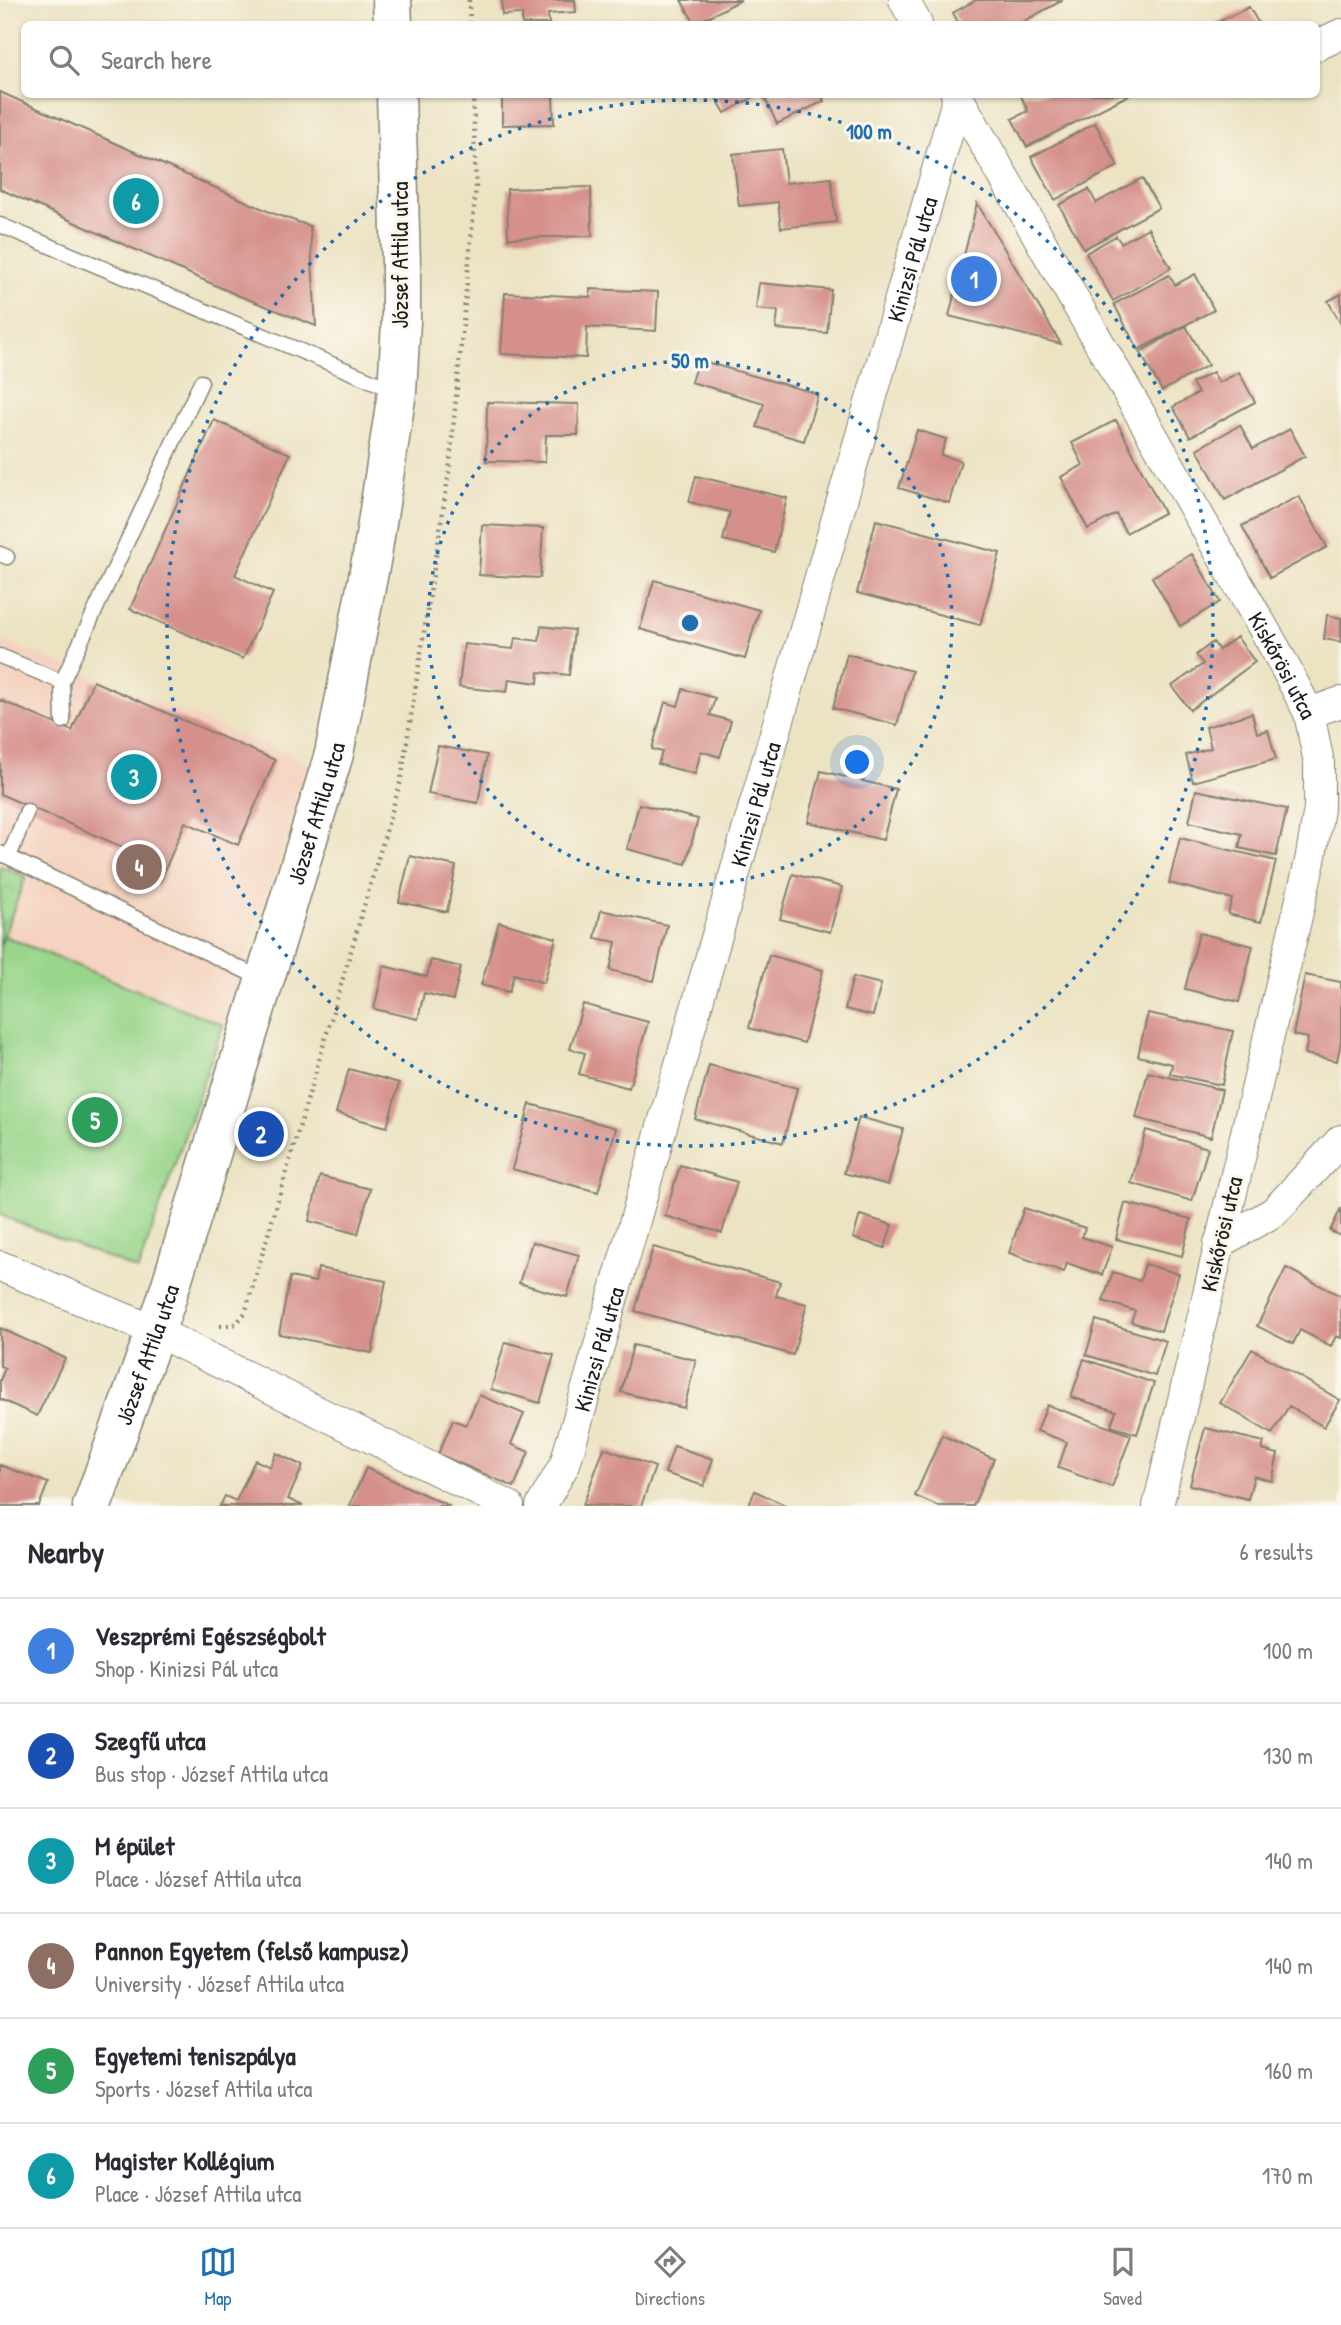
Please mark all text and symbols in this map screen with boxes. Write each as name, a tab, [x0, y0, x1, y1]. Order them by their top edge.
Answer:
search box	[21, 21, 1320, 98]
icon: search	[45, 41, 83, 79]
text: Search here	[101, 42, 212, 77]
text: 100 m	[846, 117, 892, 146]
pin: 6	[113, 175, 159, 227]
street label: József Attila utca	[384, 182, 415, 328]
street label: Kinizsi Pál utca	[879, 193, 944, 325]
pin: 1	[951, 253, 997, 305]
text: 50 m	[671, 346, 709, 375]
street label: Kiskőrösi utca	[1242, 606, 1325, 724]
centre of rings	[678, 611, 702, 635]
street label: Kinizsi Pál utca	[722, 738, 787, 870]
street label: József Attila utca	[279, 740, 351, 888]
your location	[840, 745, 874, 779]
pin: 3	[111, 751, 157, 803]
pin: 4	[116, 841, 162, 893]
pin: 5	[72, 1094, 118, 1146]
pin: 2	[238, 1108, 284, 1160]
street label: Kiskőrösi utca	[1193, 1173, 1249, 1295]
street label: József Attila utca	[107, 1281, 186, 1429]
street label: Kinizsi Pál utca	[565, 1283, 631, 1415]
text: Nearby	[28, 1532, 104, 1572]
text: 6 results	[1240, 1536, 1313, 1567]
text: Veszprémi Egészségbolt	[95, 1618, 326, 1653]
text: 1	[47, 1635, 55, 1666]
text: 100 m	[1263, 1635, 1313, 1666]
text: Shop · Kinizsi Pál utca	[95, 1653, 278, 1684]
text: Szegfű utca	[95, 1723, 205, 1758]
text: 2	[46, 1740, 56, 1771]
text: 130 m	[1263, 1740, 1313, 1771]
text: Bus stop · József Attila utca	[95, 1758, 328, 1789]
text: M épület	[95, 1828, 175, 1863]
text: 3	[46, 1845, 56, 1876]
text: 140 m	[1265, 1845, 1313, 1876]
text: Place · József Attila utca	[95, 1863, 301, 1894]
text: Pannon Egyetem (felső kampusz)	[95, 1933, 409, 1968]
text: 4	[47, 1950, 55, 1981]
text: 140 m	[1265, 1950, 1313, 1981]
text: University · József Attila utca	[95, 1968, 344, 1999]
text: Egyetemi teniszpálya	[95, 2038, 296, 2073]
text: 5	[46, 2055, 56, 2086]
text: 160 m	[1264, 2055, 1313, 2086]
text: Sports · József Attila utca	[95, 2073, 312, 2104]
text: Magister Kollégium	[95, 2143, 274, 2178]
text: 6	[46, 2160, 56, 2191]
text: 170 m	[1262, 2160, 1313, 2191]
text: Place · József Attila utca	[95, 2178, 301, 2209]
tab: Map	[199, 2243, 237, 2311]
tab: Directions	[635, 2243, 705, 2311]
tab: Saved	[1103, 2243, 1142, 2311]

